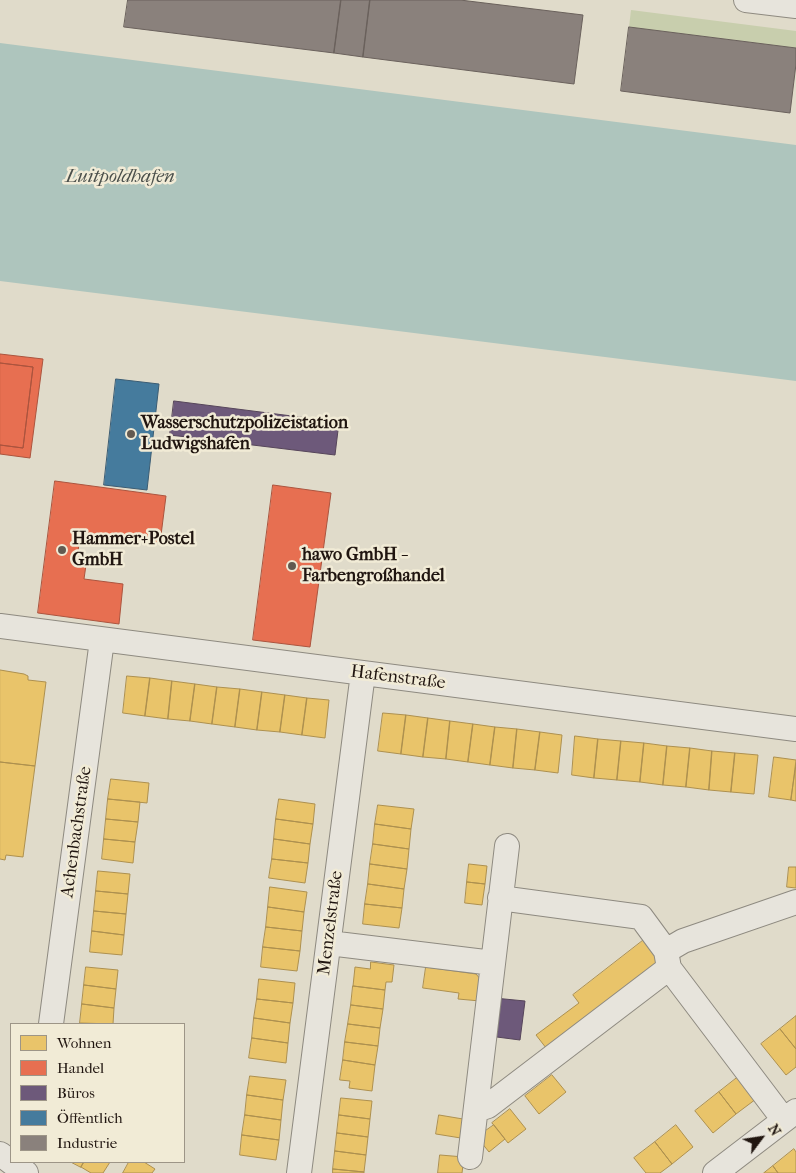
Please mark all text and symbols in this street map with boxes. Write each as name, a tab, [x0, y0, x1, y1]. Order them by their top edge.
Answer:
water label: Luitpoldhafen	[65, 166, 175, 188]
place label: Wasserschutzpolizeistation Ludwigshafen	[141, 413, 348, 456]
marker: Wasserschutzpolizeistation Ludwigshafen	[125, 428, 137, 440]
place label: Hammer+Postel GmbH	[72, 529, 195, 572]
marker: Hammer+Postel GmbH	[56, 544, 68, 556]
place label: hawo GmbH - Farbengroßhandel	[302, 545, 445, 588]
marker: hawo GmbH - Farbengroßhandel	[286, 560, 298, 572]
street label: Hafenstraße	[349, 661, 447, 695]
street label: Achenbachstraße	[57, 765, 97, 899]
street label: Menzelstraße	[314, 869, 348, 977]
legend	[10, 1023, 185, 1163]
text: Wohnen	[57, 1034, 111, 1052]
text: Handel	[57, 1059, 104, 1077]
text: Büros	[57, 1084, 95, 1102]
text: Öffentlich	[57, 1109, 123, 1127]
north arrow	[736, 1113, 786, 1163]
text: N	[764, 1121, 784, 1139]
text: Industrie	[57, 1134, 117, 1152]

